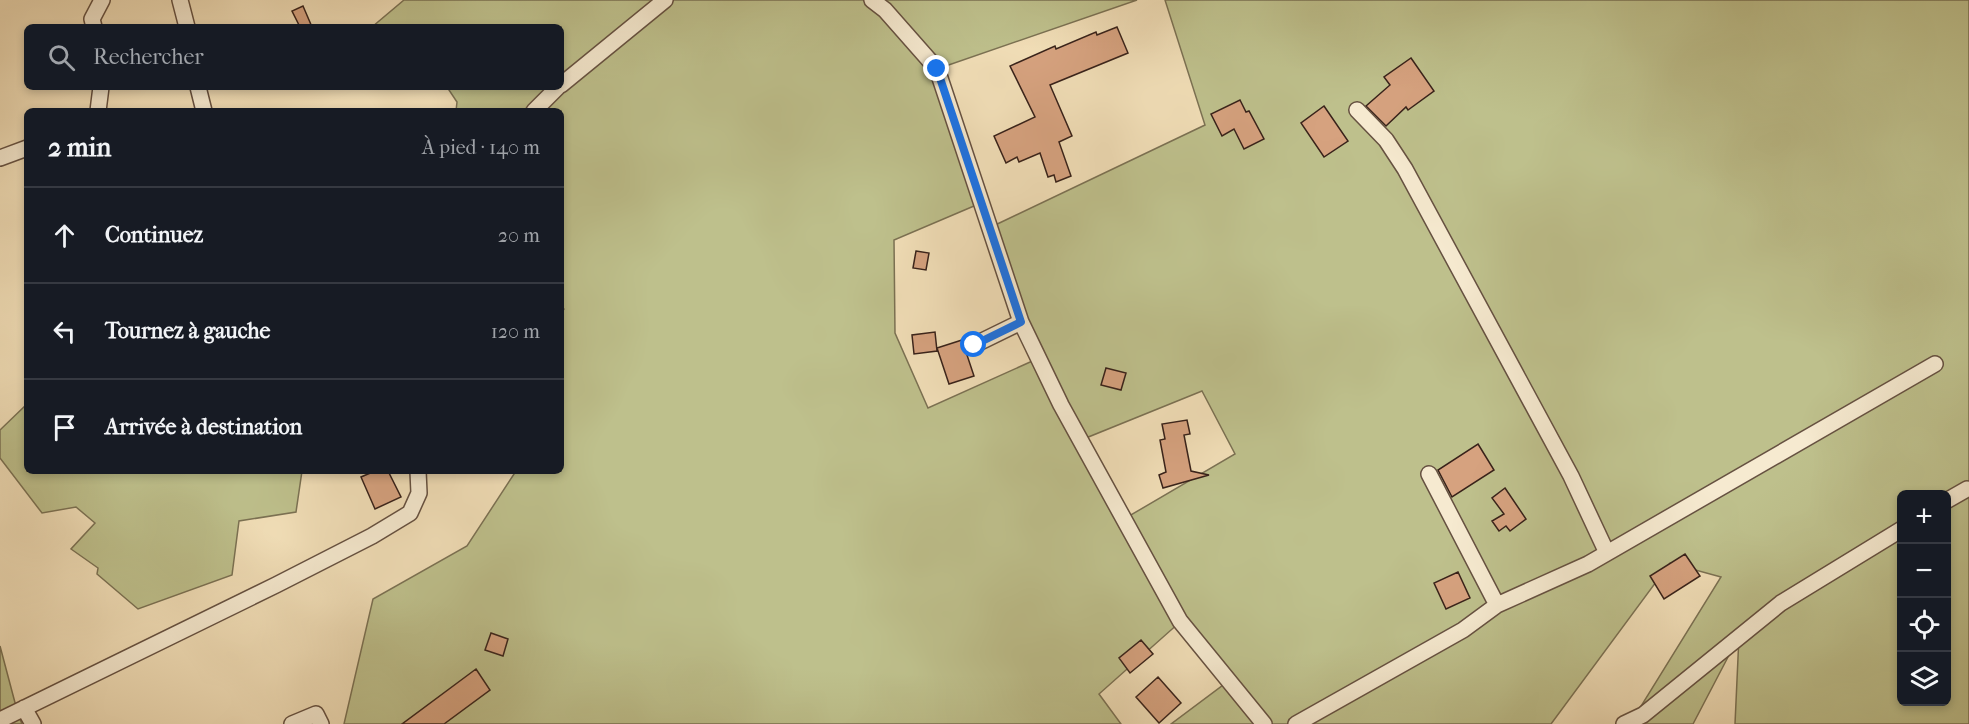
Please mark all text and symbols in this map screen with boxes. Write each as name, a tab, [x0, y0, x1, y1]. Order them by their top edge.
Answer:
search box	[24, 24, 564, 90]
icon: search	[45, 41, 78, 74]
text: Rechercher	[93, 44, 204, 70]
route end	[923, 55, 949, 81]
text: 2 min	[48, 132, 111, 163]
text: À pied · 140 m	[422, 136, 540, 159]
icon: ahead	[48, 219, 81, 252]
text: Continuez	[105, 222, 203, 248]
text: 20 m	[498, 224, 540, 247]
icon: left	[48, 315, 81, 348]
text: Tournez à gauche	[105, 318, 270, 344]
text: 120 m	[491, 320, 540, 343]
route start	[960, 331, 986, 357]
icon: arrive	[48, 411, 81, 444]
text: Arrivée à destination	[105, 414, 302, 440]
map controls	[1897, 490, 1951, 706]
button: +	[1897, 490, 1951, 544]
button: −	[1897, 544, 1951, 598]
button: locate	[1897, 598, 1951, 652]
button: layers	[1897, 652, 1951, 706]

